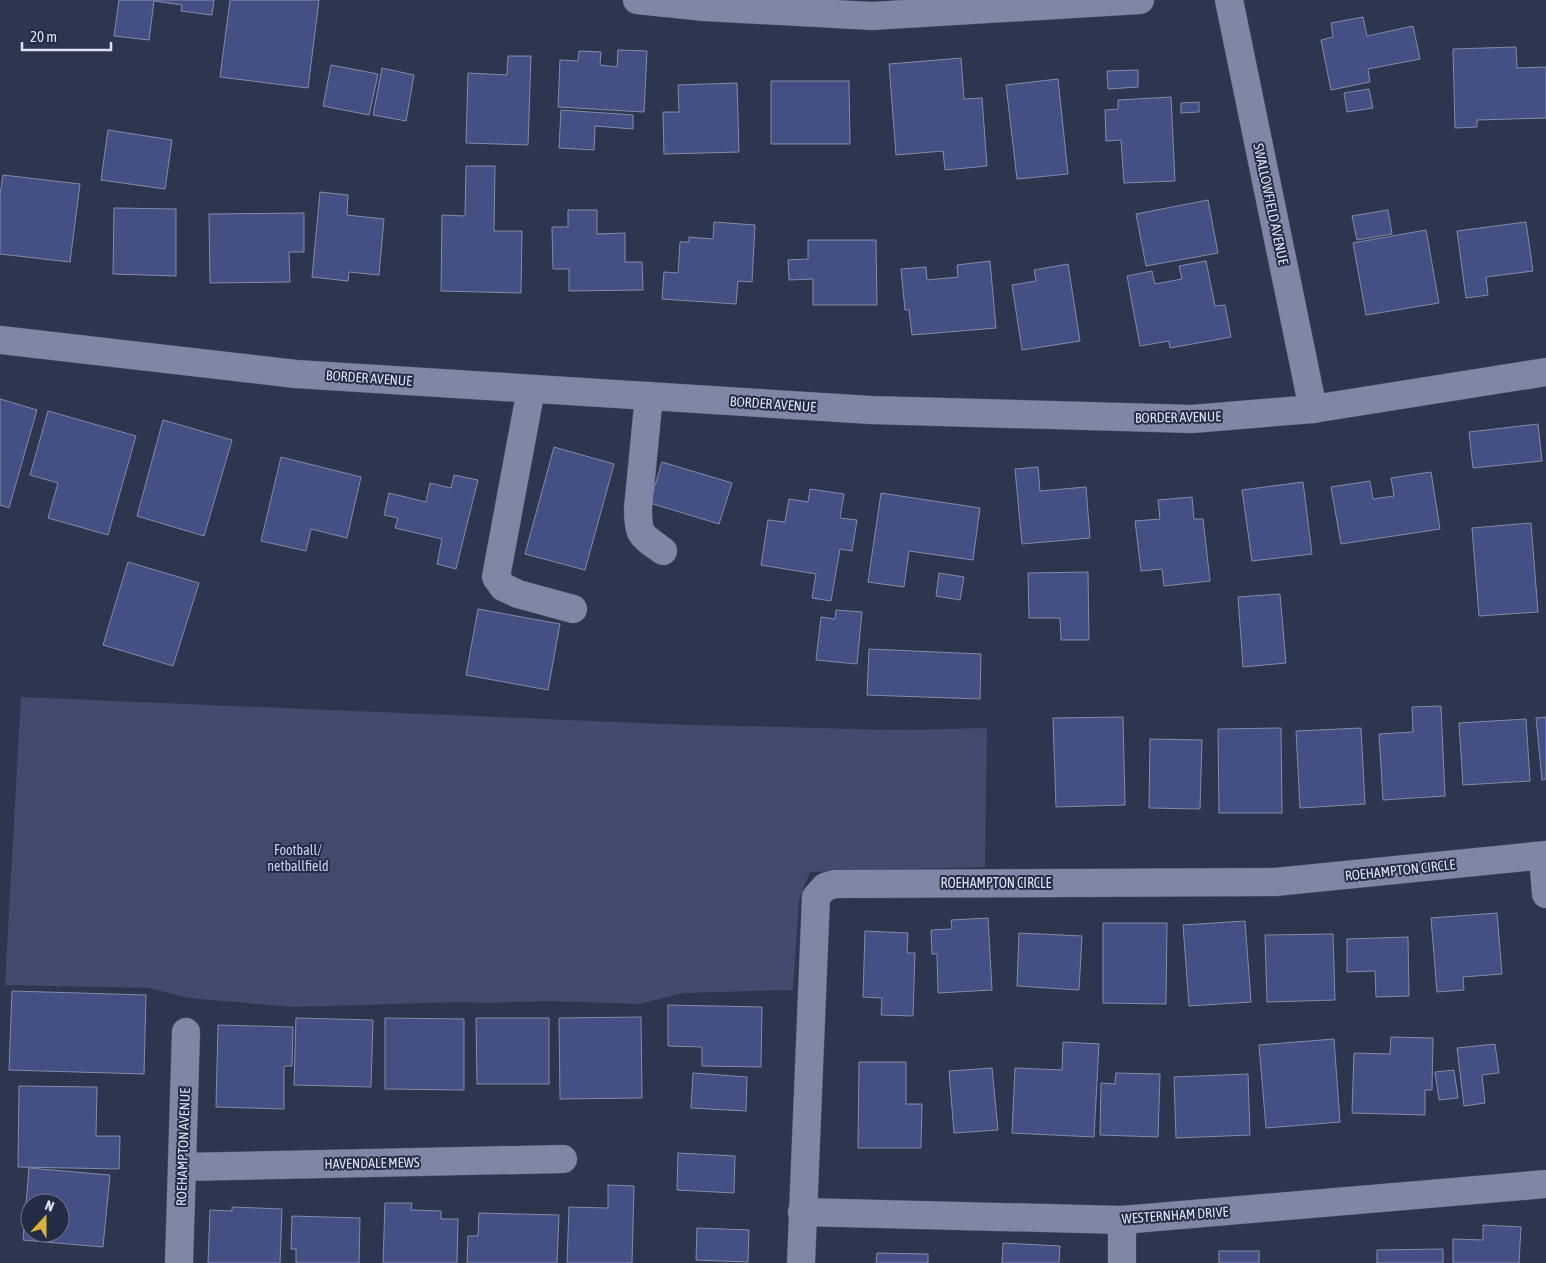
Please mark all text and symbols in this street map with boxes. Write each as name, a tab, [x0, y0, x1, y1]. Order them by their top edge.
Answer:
scale bar	[22, 20, 111, 52]
text: 20 m	[30, 28, 57, 45]
street label: SWALLOWFIELD AVENUE	[1250, 142, 1292, 266]
street label: BORDER AVENUE	[325, 367, 413, 389]
street label: BORDER AVENUE	[729, 393, 817, 415]
street label: BORDER AVENUE	[1135, 408, 1221, 426]
park label: Football/ netballfield	[267, 842, 329, 874]
street label: ROEHAMPTON CIRCLE	[1344, 856, 1456, 884]
street label: ROEHAMPTON CIRCLE	[941, 875, 1051, 891]
street label: ROEHAMPTON AVENUE	[173, 1088, 193, 1206]
street label: HAVENDALE MEWS	[324, 1154, 420, 1172]
north arrow	[20, 1193, 70, 1243]
text: N	[43, 1197, 56, 1215]
street label: WESTERNHAM DRIVE	[1121, 1203, 1229, 1227]

